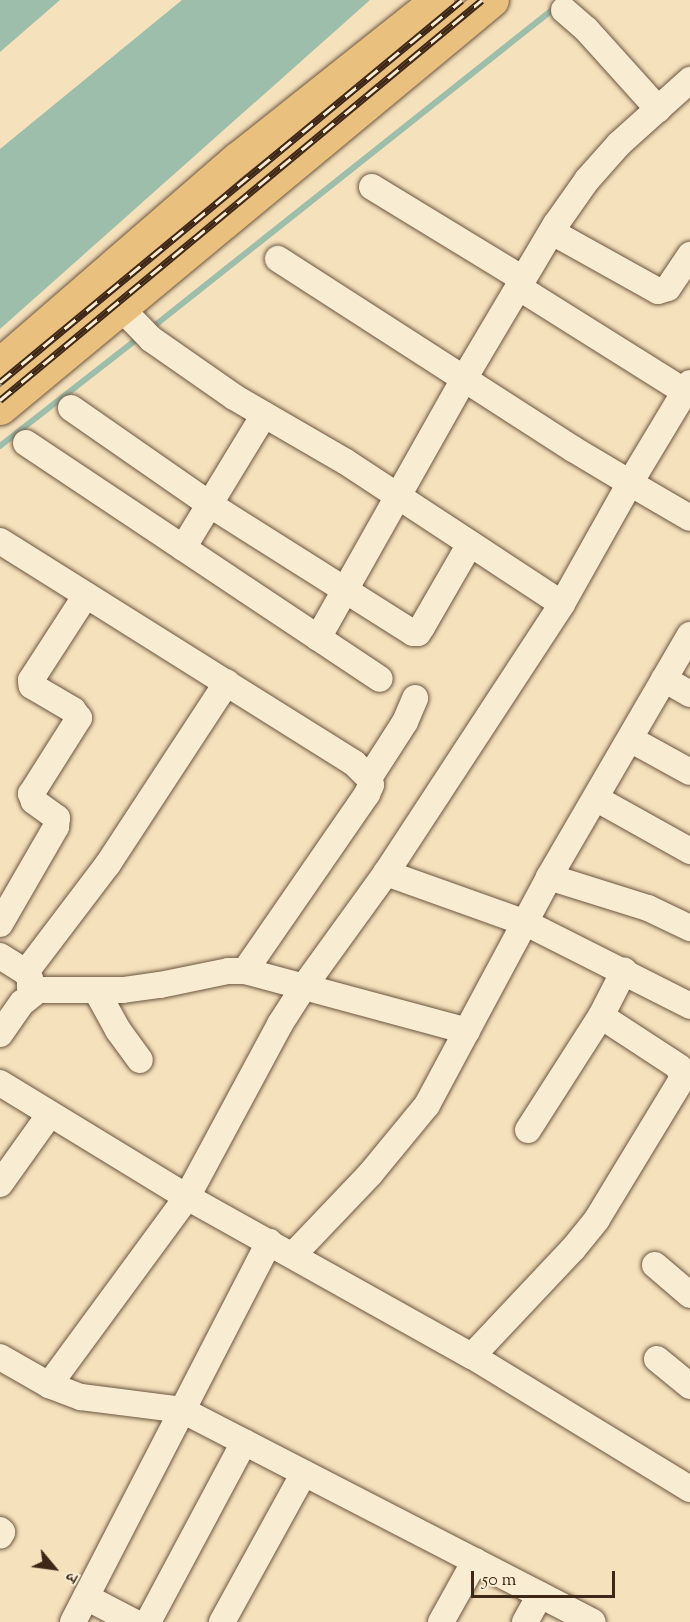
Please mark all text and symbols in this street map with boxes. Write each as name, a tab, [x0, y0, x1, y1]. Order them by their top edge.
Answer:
north arrow	[24, 1538, 84, 1598]
scale bar	[474, 1559, 618, 1597]
text: उ	[58, 1568, 82, 1586]
text: 50 m	[482, 1568, 516, 1594]

